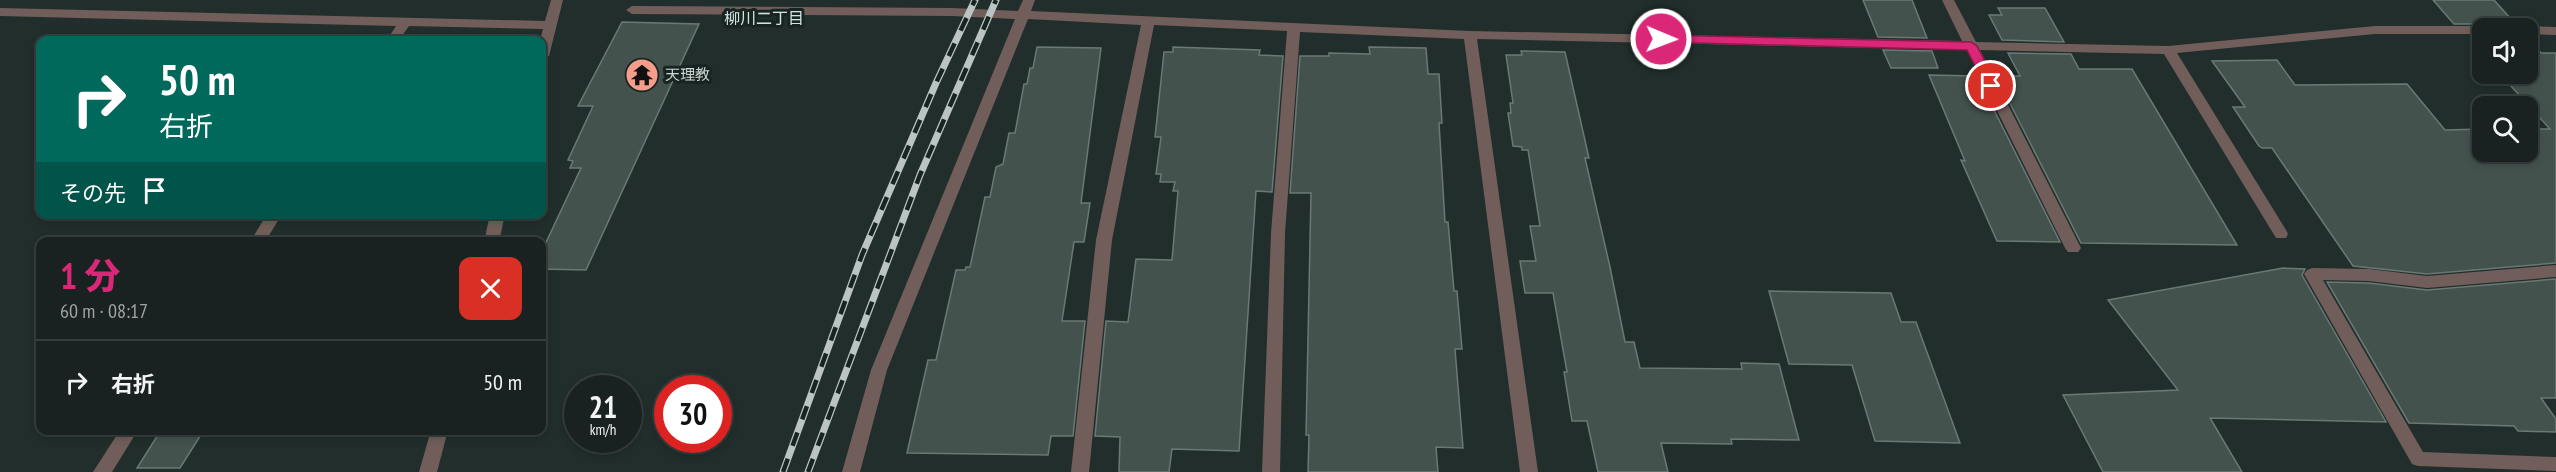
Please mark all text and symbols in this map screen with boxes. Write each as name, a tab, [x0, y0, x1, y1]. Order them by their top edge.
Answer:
position arrow	[1629, 7, 1693, 71]
district label: 柳川二丁目	[724, 8, 804, 28]
map controls	[2472, 18, 2538, 162]
button: sound	[2472, 18, 2538, 84]
text: 50 m	[159, 52, 236, 107]
temple icon: 天理教	[624, 57, 660, 93]
icon: right	[60, 60, 138, 138]
pin	[1965, 60, 2016, 111]
place label: 天理教	[665, 65, 710, 84]
icon: arrive	[1974, 69, 2007, 102]
button: search	[2472, 96, 2538, 162]
text: 右折	[159, 109, 213, 143]
icon: arrive	[138, 174, 171, 207]
text: その先	[60, 179, 126, 207]
text: 1 分	[60, 252, 121, 299]
button: close	[459, 257, 522, 320]
text: 60 m · 08:17	[60, 298, 148, 324]
icon: right	[60, 366, 93, 399]
text: 50 m	[483, 368, 522, 396]
text: 右折	[111, 370, 155, 398]
speed limit sign: 30	[654, 375, 732, 453]
text: 21	[589, 387, 617, 426]
text: km/h	[590, 420, 616, 439]

